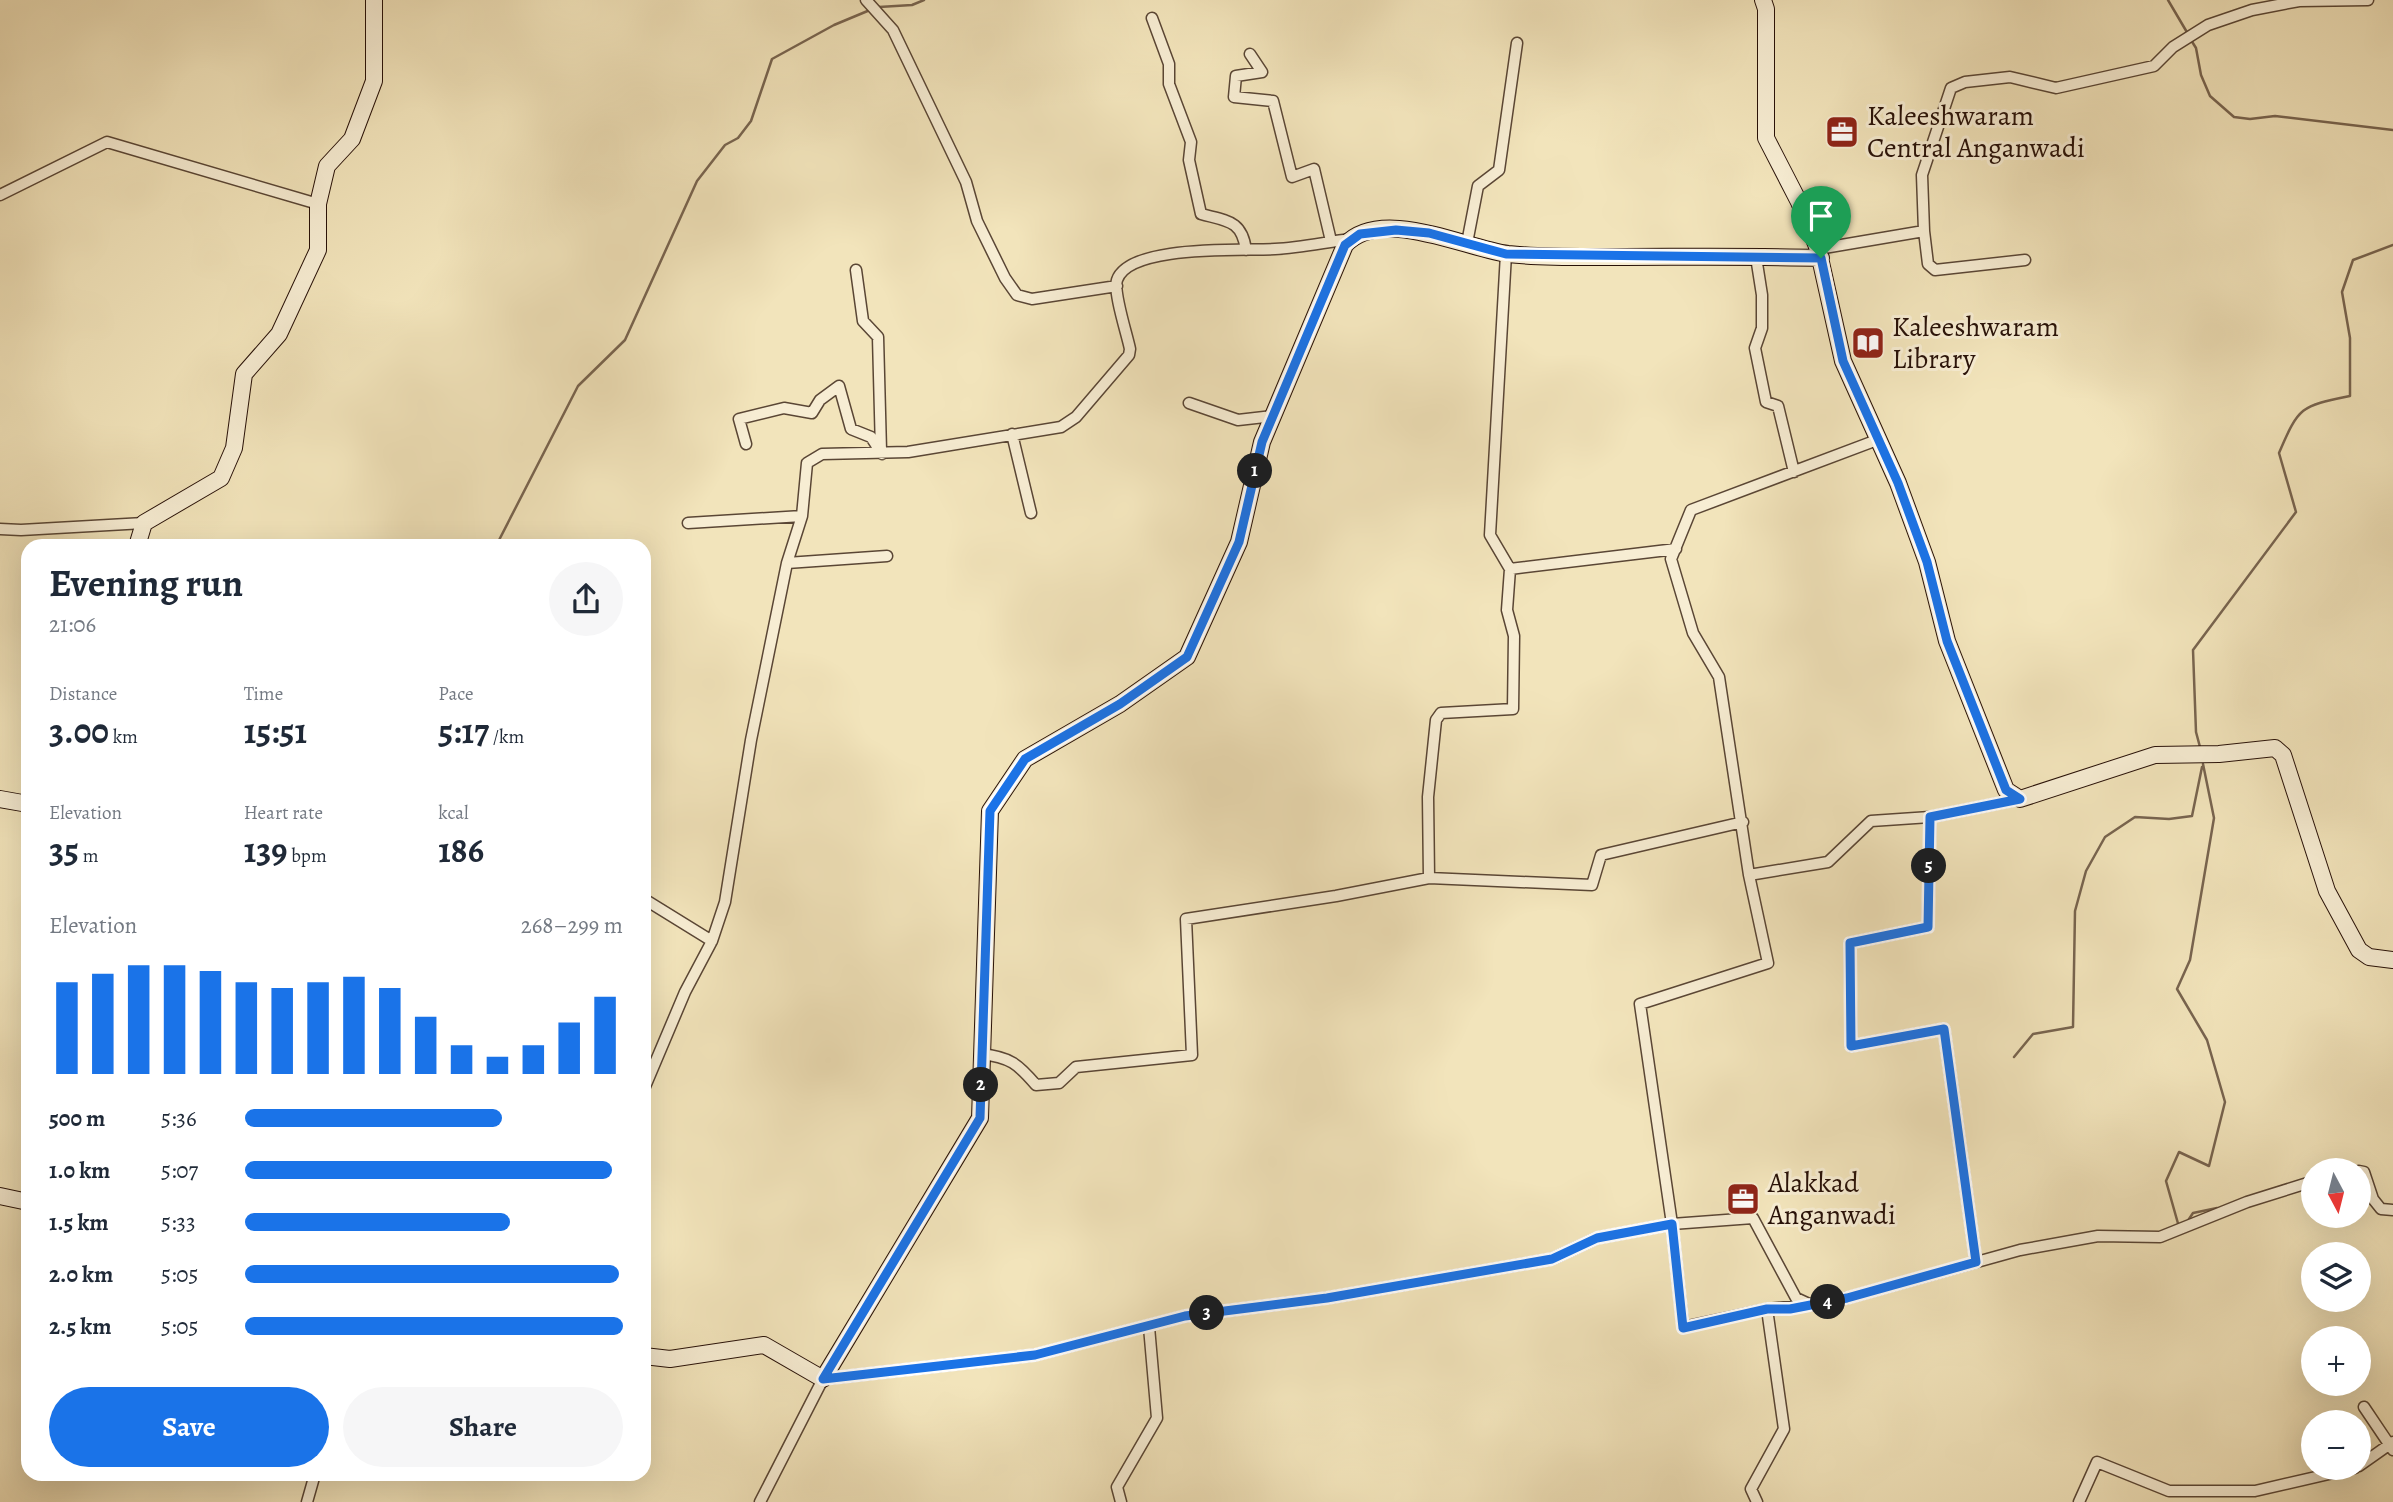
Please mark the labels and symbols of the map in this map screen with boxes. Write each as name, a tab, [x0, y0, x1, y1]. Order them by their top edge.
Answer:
place label: Kaleeshwaram Central Anganwadi	[1867, 97, 2085, 167]
office icon: Kaleeshwaram Central Anganwadi	[1823, 113, 1861, 151]
pin	[1791, 186, 1851, 258]
place label: Kaleeshwaram Library	[1892, 308, 2059, 378]
library icon: Kaleeshwaram Library	[1849, 324, 1887, 362]
pin: 1	[1238, 454, 1272, 489]
pin: 5	[1912, 848, 1946, 884]
pin: 2	[964, 1068, 998, 1102]
north arrow	[2301, 1158, 2371, 1228]
place label: Alakkad Anganwadi	[1767, 1164, 1896, 1234]
office icon: Alakkad Anganwadi	[1724, 1180, 1762, 1218]
pin: 4	[1811, 1284, 1846, 1320]
pin: 3	[1190, 1296, 1224, 1330]

